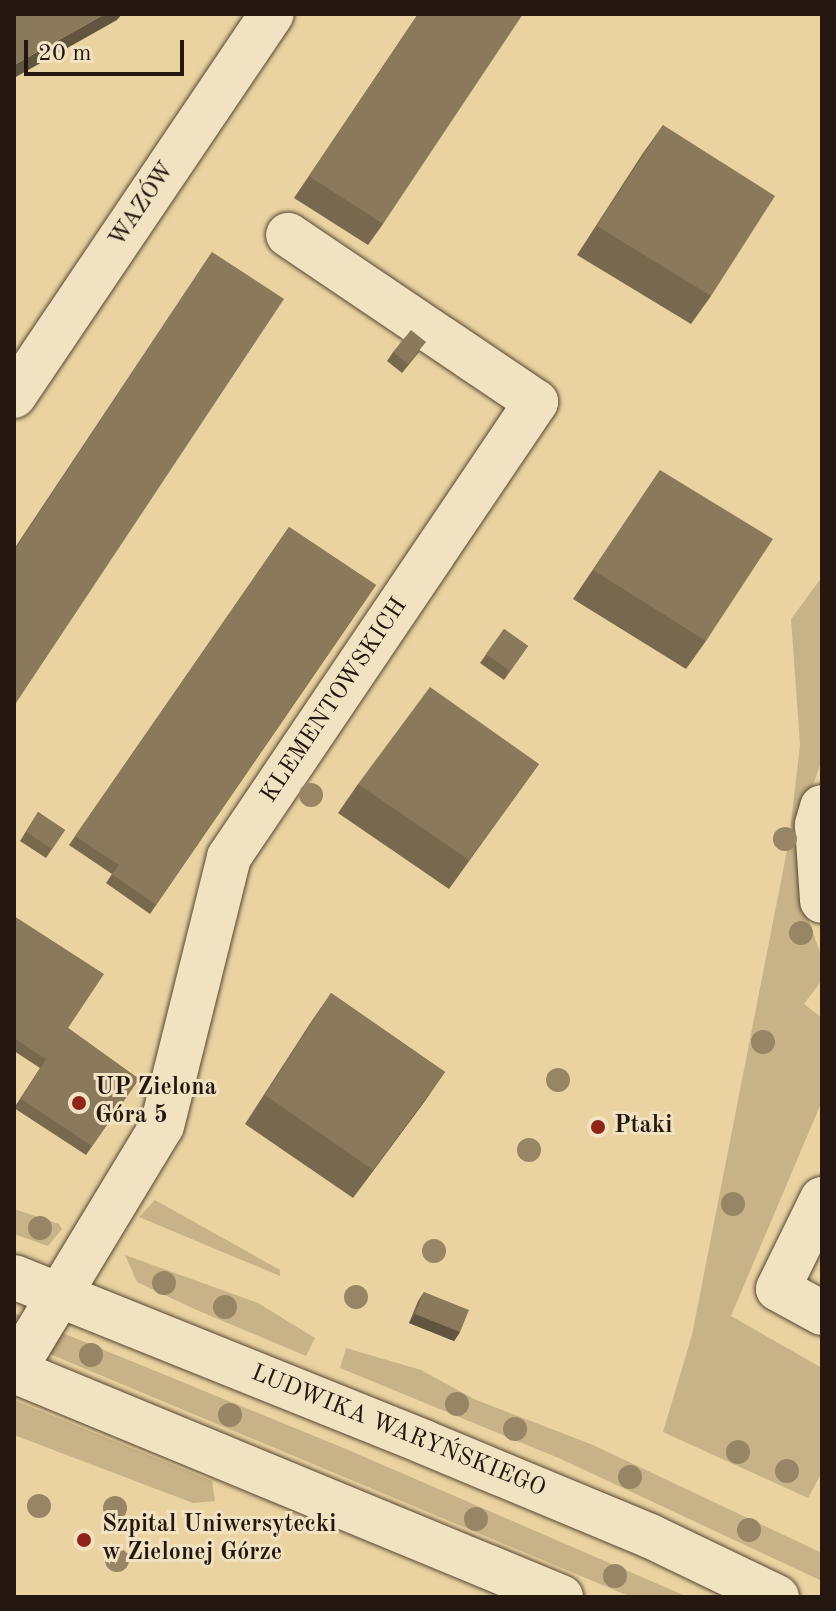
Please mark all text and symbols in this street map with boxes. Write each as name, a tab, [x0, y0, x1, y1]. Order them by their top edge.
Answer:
scale bar	[28, 24, 188, 74]
text: 20 m	[38, 42, 92, 66]
street label: WAZÓW	[104, 157, 182, 253]
street label: KLEMENTOWSKICH	[256, 593, 414, 809]
place label: UP Zielona Góra 5	[95, 1075, 217, 1131]
marker: UP Zielona Góra 5	[70, 1094, 88, 1112]
place label: Ptaki	[614, 1113, 672, 1141]
marker: Ptaki	[589, 1118, 607, 1136]
street label: LUDWIKA WARYŃSKIEGO	[247, 1360, 549, 1504]
place label: Szpital Uniwersytecki w Zielonej Górze	[102, 1512, 336, 1568]
marker: Szpital Uniwersytecki w Zielonej Górze	[73, 1529, 95, 1551]

